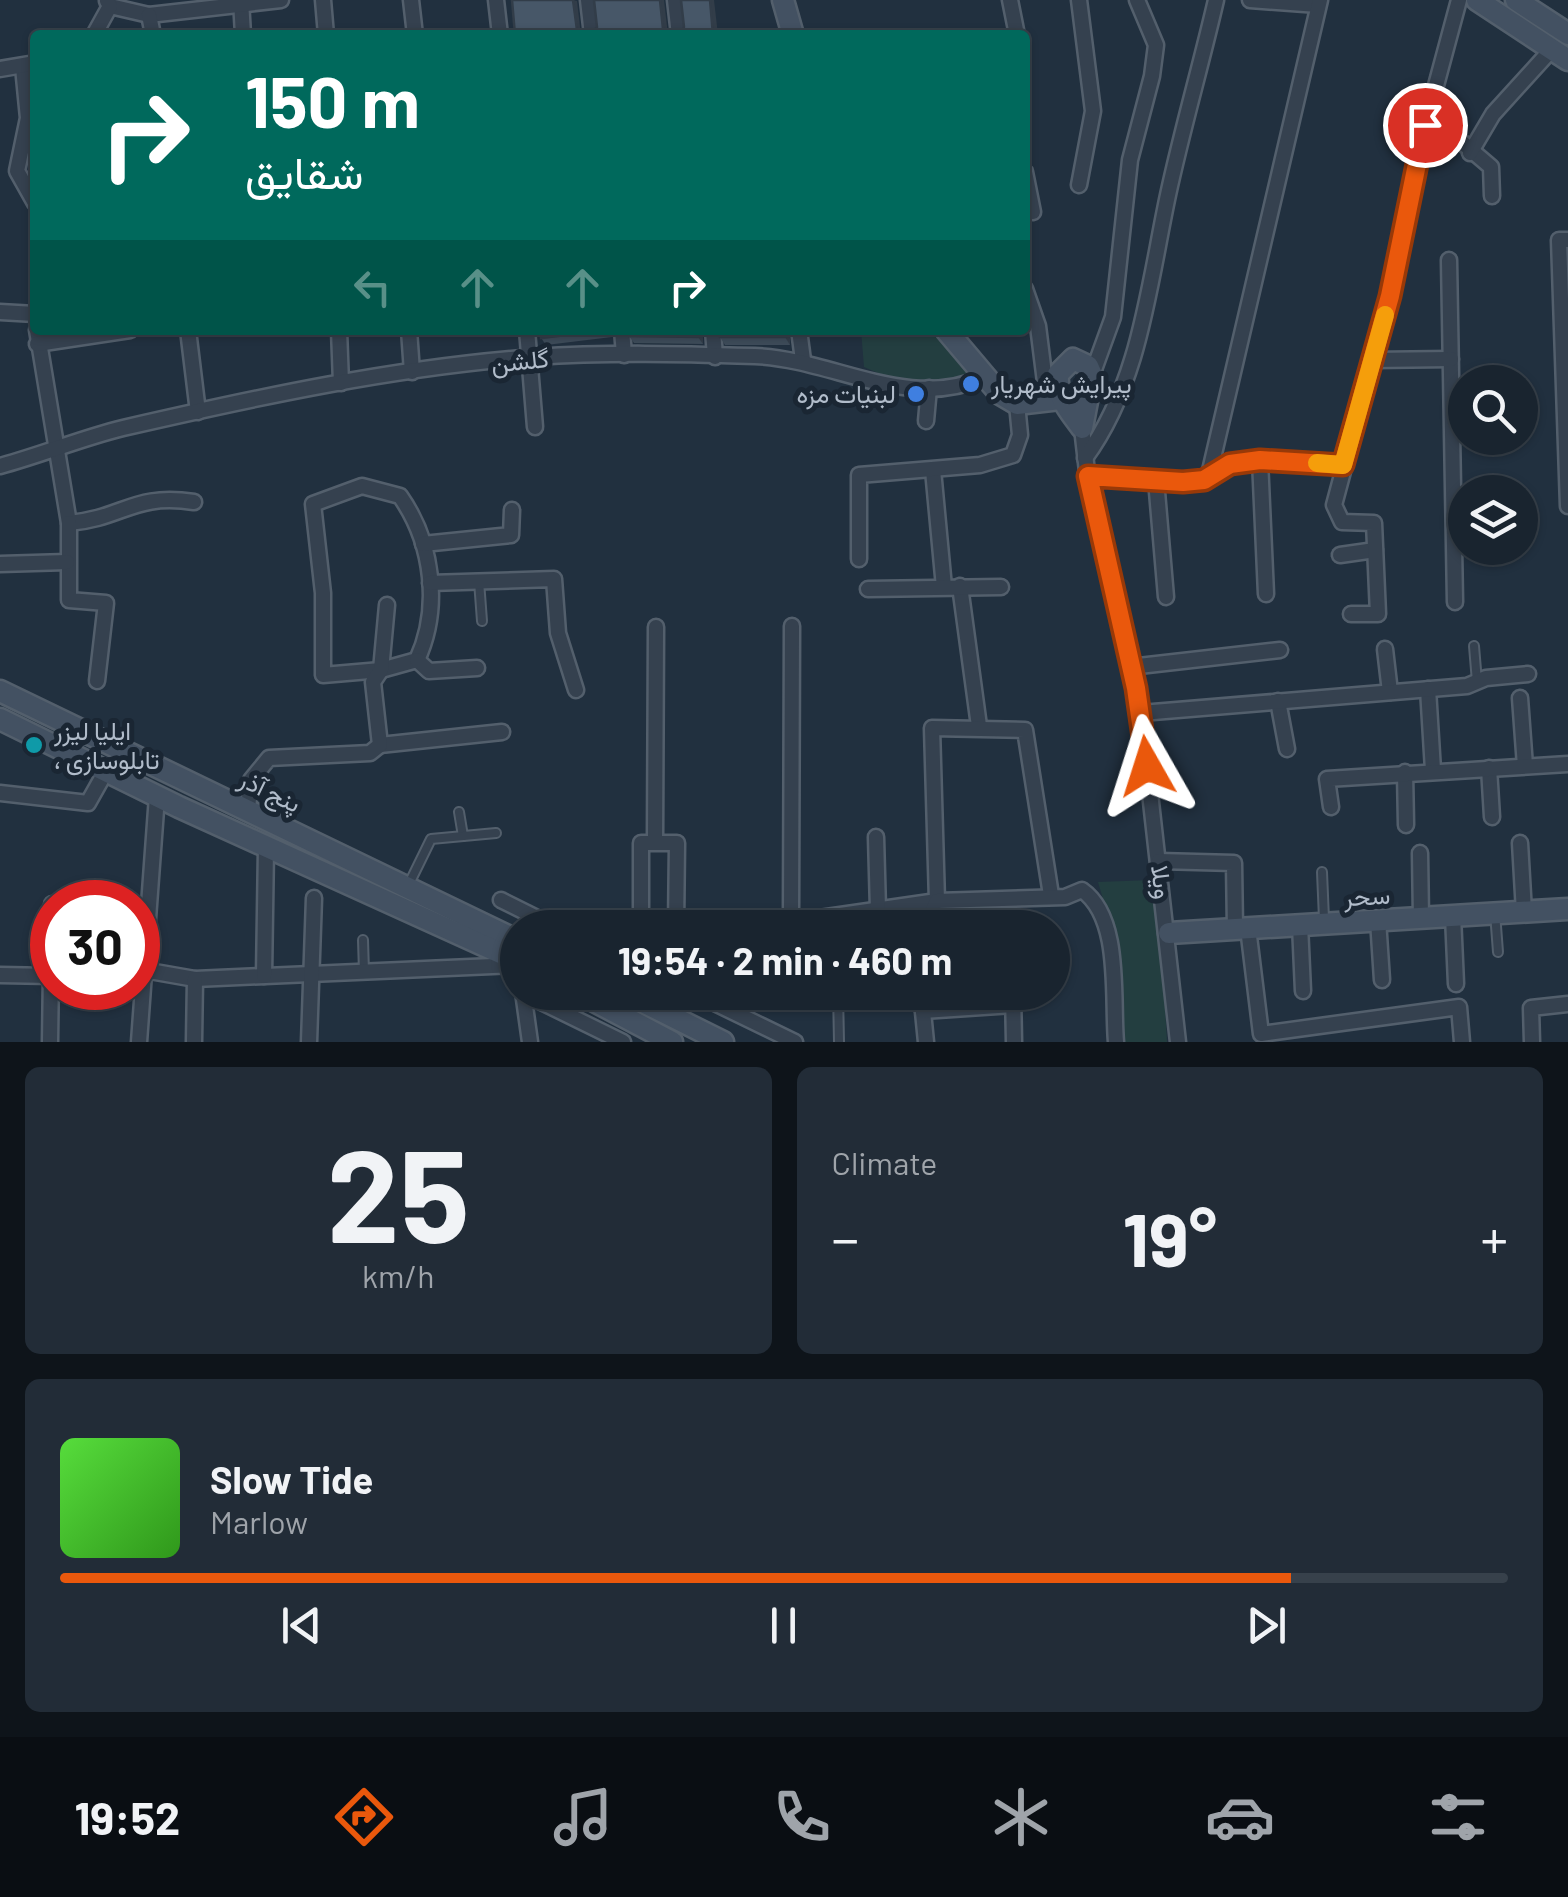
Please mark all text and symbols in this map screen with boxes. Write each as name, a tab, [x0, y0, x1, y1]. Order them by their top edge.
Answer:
text: 150 m	[245, 58, 420, 142]
icon: right	[80, 70, 210, 200]
pin	[1383, 83, 1468, 168]
icon: arrive	[1398, 98, 1453, 153]
text: شقایق	[245, 144, 363, 198]
icon: left	[345, 260, 400, 315]
icon: ahead	[450, 260, 505, 315]
icon: ahead	[555, 260, 610, 315]
icon: right	[660, 260, 715, 315]
street label: گلشن	[489, 342, 551, 380]
map controls	[1448, 365, 1538, 565]
button: search	[1448, 365, 1538, 455]
place label: پیرایش شهریار	[990, 368, 1132, 401]
marker: پیرایش شهریار	[960, 373, 982, 395]
place label: لبنیات مزه	[797, 378, 896, 410]
marker: لبنیات مزه	[905, 383, 927, 405]
button: layers	[1448, 475, 1538, 565]
position arrow	[1095, 714, 1199, 818]
place label: ایلیا لیزر ، تابلوسازی	[53, 715, 160, 776]
marker: ایلیا لیزر ، تابلوسازی	[23, 734, 45, 756]
street label: پنج آذر	[232, 762, 306, 821]
street label: ویلا	[1144, 863, 1180, 901]
street label: سحر	[1342, 879, 1391, 913]
speed limit sign: 30	[30, 880, 160, 1010]
text: 19:54 · 2 min · 460 m	[618, 937, 952, 983]
text: 25	[327, 1113, 470, 1269]
text: Climate	[832, 1143, 937, 1181]
text: 19°	[1122, 1192, 1217, 1282]
text: −	[832, 1204, 859, 1270]
text: +	[1480, 1204, 1508, 1270]
text: km/h	[362, 1256, 434, 1294]
text: Slow Tide	[210, 1456, 373, 1502]
text: Marlow	[210, 1502, 308, 1540]
icon: previous	[274, 1598, 329, 1653]
icon: pause	[756, 1598, 811, 1653]
icon: next	[1239, 1598, 1294, 1653]
icon: directions	[329, 1782, 399, 1852]
icon: music	[548, 1782, 618, 1852]
icon: phone	[767, 1782, 837, 1852]
icon: climate	[986, 1782, 1056, 1852]
icon: car	[1205, 1782, 1275, 1852]
icon: filters	[1423, 1782, 1493, 1852]
text: 19:52	[74, 1790, 180, 1844]

